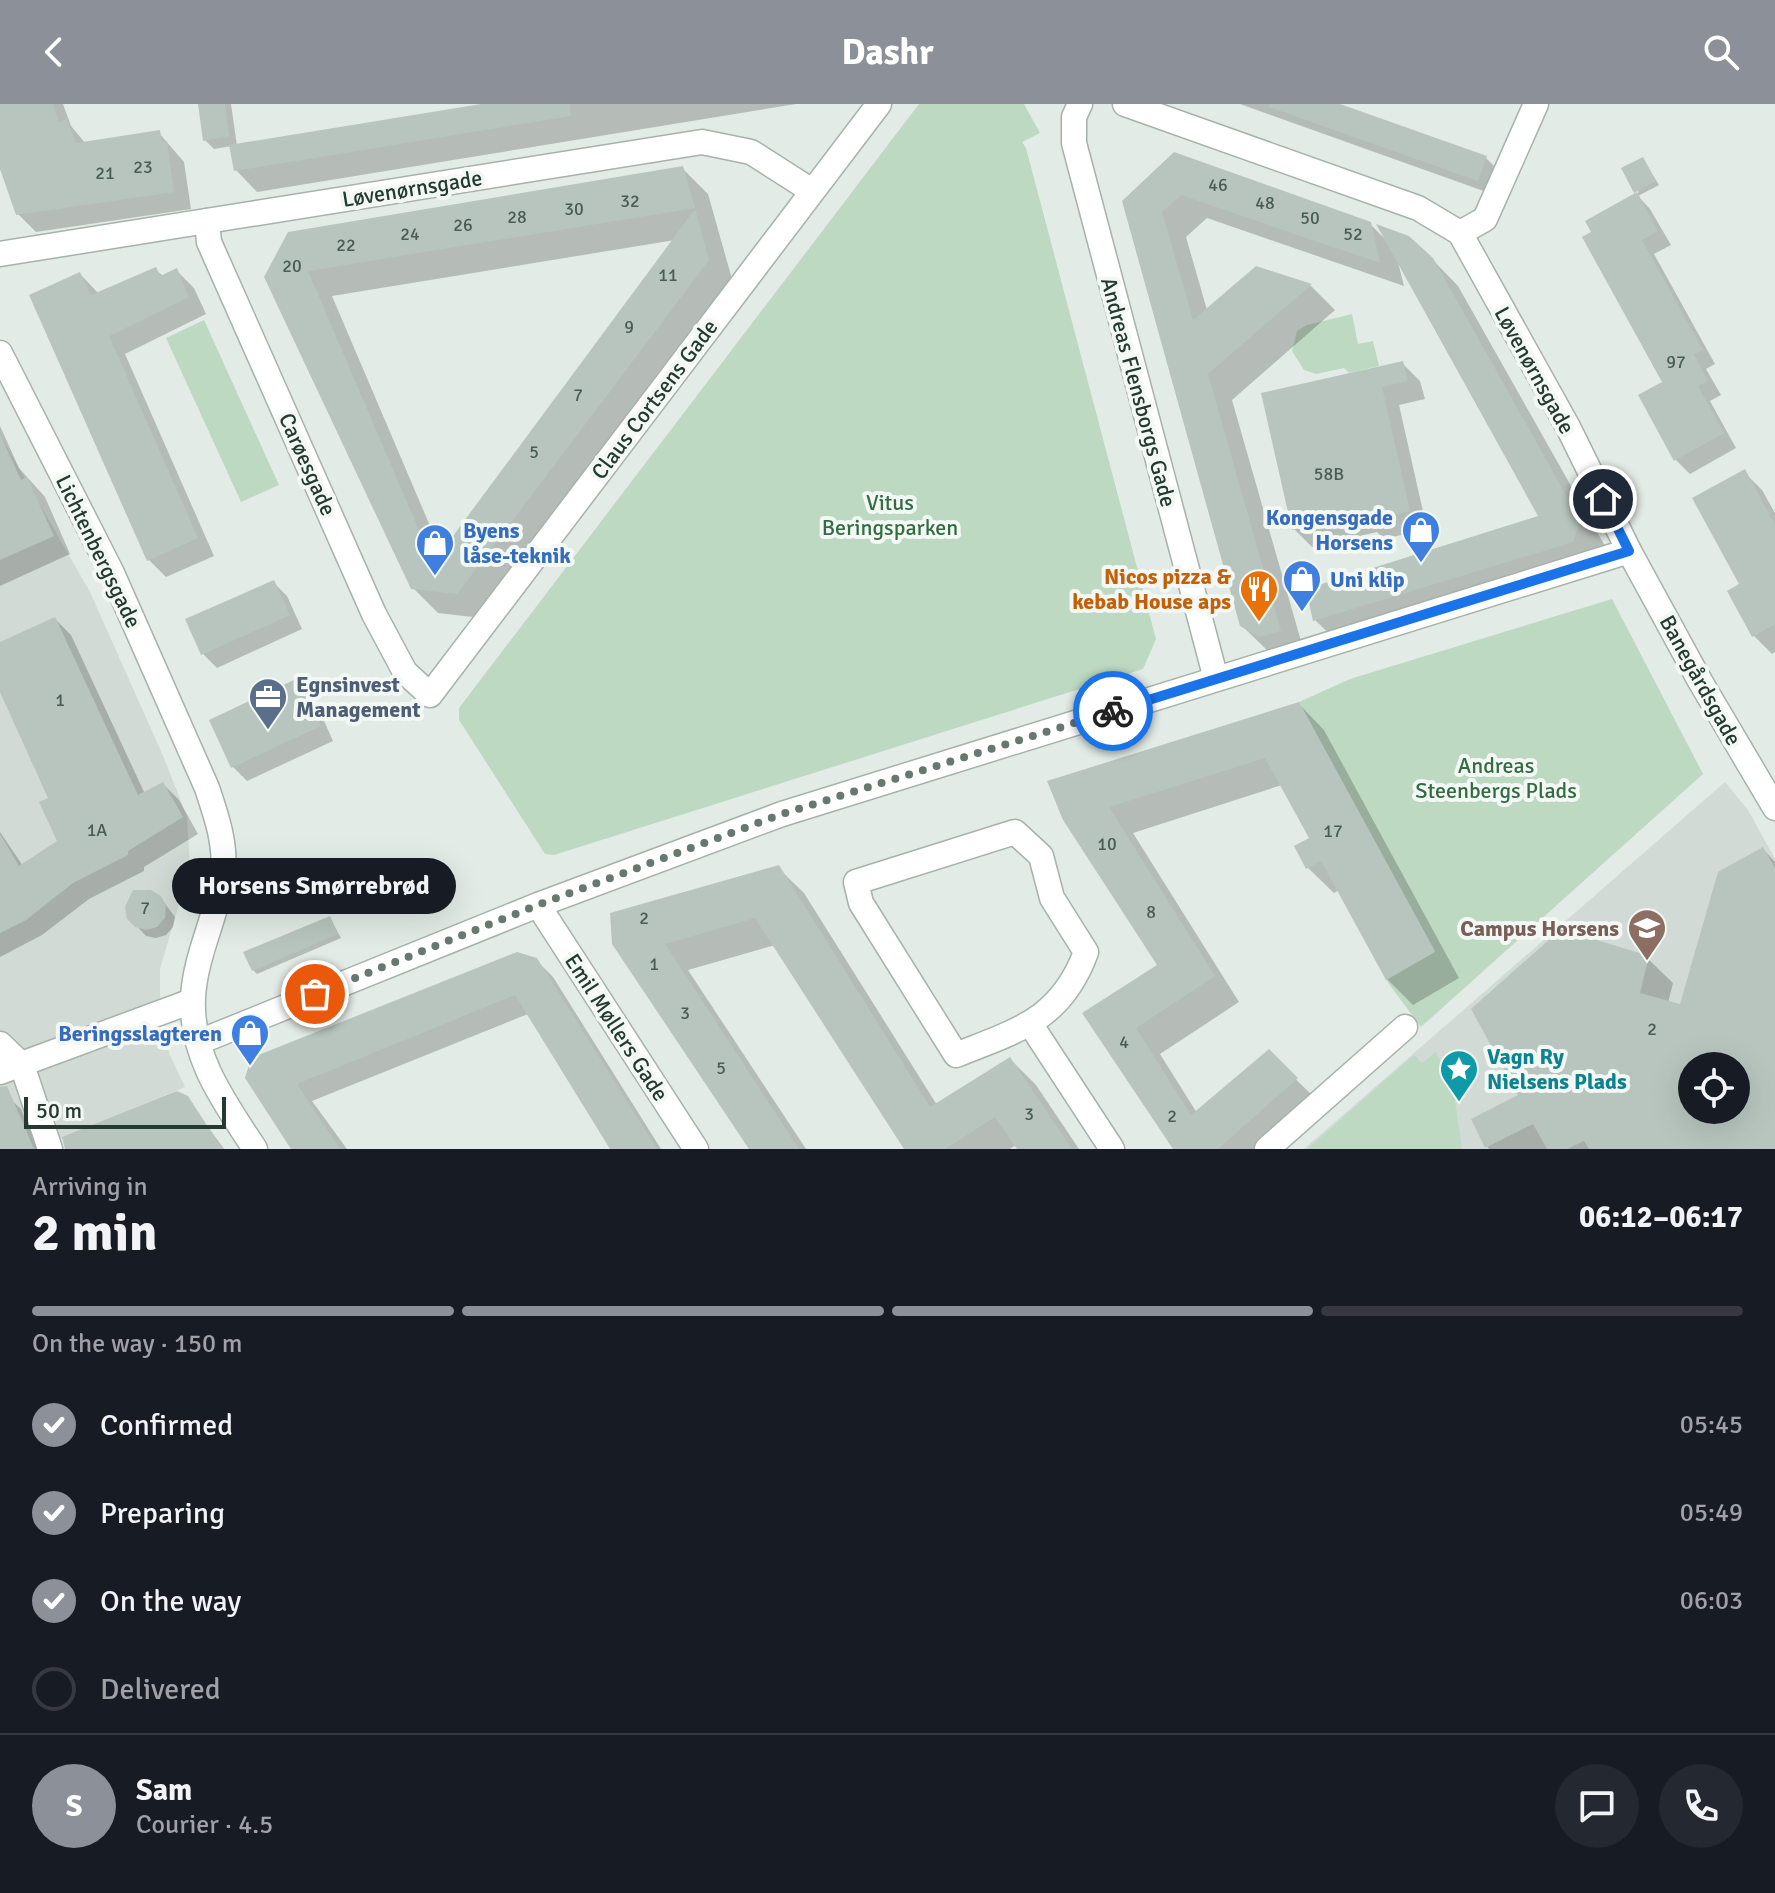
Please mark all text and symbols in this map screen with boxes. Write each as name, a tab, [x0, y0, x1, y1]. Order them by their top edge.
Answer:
icon: back	[32, 30, 76, 74]
text: Dashr	[842, 30, 933, 75]
icon: search	[1699, 30, 1743, 74]
house number: 23	[133, 156, 153, 178]
house number: 21	[95, 162, 115, 184]
street label: Løvenørnsgade	[340, 164, 484, 213]
house number: 46	[1208, 174, 1228, 196]
house number: 32	[620, 190, 640, 212]
house number: 48	[1255, 192, 1275, 214]
house number: 30	[564, 198, 584, 220]
house number: 28	[507, 206, 527, 228]
house number: 50	[1300, 207, 1320, 229]
house number: 26	[453, 214, 473, 236]
house number: 24	[400, 223, 420, 245]
house number: 52	[1343, 223, 1363, 245]
house number: 22	[336, 234, 356, 256]
house number: 20	[282, 255, 302, 277]
house number: 11	[658, 264, 678, 286]
street label: Andreas Flensborgs Gade	[1095, 274, 1182, 510]
street label: Løvenørnsgade	[1488, 302, 1581, 439]
street label: Claus Cortsens Gade	[585, 314, 723, 485]
house number: 9	[624, 316, 634, 338]
house number: 97	[1666, 351, 1686, 373]
house number: 7	[573, 384, 583, 406]
street label: Carøesgade	[273, 409, 342, 520]
house number: 5	[529, 441, 539, 463]
house number: 58B	[1314, 463, 1344, 485]
pin	[1569, 465, 1637, 533]
street label: Lichtenbergsgade	[50, 470, 147, 632]
icon: home	[1581, 477, 1625, 521]
park label: Vitus Beringsparken	[822, 489, 958, 541]
place label: Kongensgade Horsens	[1266, 504, 1393, 556]
shop icon: Kongensgade Horsens	[1400, 509, 1442, 564]
place label: Byens låse-teknik	[463, 517, 571, 569]
shop icon: Byens låse-teknik	[414, 522, 456, 577]
shop icon: Uni klip	[1281, 558, 1323, 613]
place label: Nicos pizza & kebab House aps	[1072, 563, 1232, 615]
place label: Uni klip	[1330, 566, 1405, 593]
restaurant icon: Nicos pizza & kebab House aps	[1238, 568, 1280, 623]
street label: Banegårdsgade	[1654, 610, 1747, 750]
place label: Egnsinvest Management	[296, 671, 421, 723]
courier	[1073, 671, 1153, 751]
office icon: Egnsinvest Management	[247, 676, 289, 731]
house number: 1	[55, 689, 65, 711]
icon: bike	[1091, 689, 1135, 733]
park label: Andreas Steenbergs Plads	[1415, 752, 1577, 804]
house number: 1A	[87, 819, 107, 841]
house number: 17	[1323, 820, 1343, 842]
house number: 10	[1097, 833, 1117, 855]
callout: Horsens Smørrebrød	[173, 858, 457, 914]
text: Horsens Smørrebrød	[198, 870, 430, 902]
house number: 7	[140, 897, 150, 919]
house number: 8	[1146, 901, 1156, 923]
house number: 2	[639, 907, 649, 929]
school or university icon: Campus Horsens	[1626, 907, 1668, 962]
place label: Campus Horsens	[1460, 915, 1619, 942]
street label: Emil Møllers Gade	[559, 948, 674, 1106]
house number: 1	[649, 953, 659, 975]
pin	[281, 960, 349, 1028]
icon: bag	[293, 972, 337, 1016]
house number: 3	[680, 1002, 690, 1024]
shop icon: Beringsslagteren	[229, 1012, 271, 1067]
house number: 2	[1647, 1018, 1657, 1040]
place label: Beringsslagteren	[58, 1020, 222, 1047]
house number: 4	[1119, 1031, 1129, 1053]
place label: Vagn Ry Nielsens Plads	[1487, 1043, 1627, 1095]
place icon: Vagn Ry Nielsens Plads	[1438, 1048, 1480, 1103]
map controls	[1678, 1052, 1750, 1124]
button: locate	[1678, 1052, 1750, 1124]
house number: 5	[716, 1057, 726, 1079]
scale bar	[24, 1093, 226, 1129]
text: 50 m	[36, 1097, 82, 1124]
house number: 3	[1024, 1103, 1034, 1125]
house number: 2	[1167, 1105, 1177, 1127]
text: Arriving in	[32, 1171, 148, 1203]
text: 06:12–06:17	[1579, 1199, 1743, 1236]
text: 2 min	[32, 1201, 158, 1265]
text: On the way · 150 m	[32, 1328, 242, 1360]
icon: check	[32, 1403, 76, 1447]
text: Confirmed	[100, 1407, 233, 1444]
text: 05:45	[1680, 1409, 1743, 1441]
icon: check	[32, 1491, 76, 1535]
text: Preparing	[100, 1495, 225, 1532]
text: 05:49	[1680, 1497, 1743, 1529]
icon: check	[32, 1579, 76, 1623]
text: On the way	[100, 1583, 241, 1620]
text: 06:03	[1680, 1585, 1743, 1617]
text: Delivered	[100, 1671, 221, 1708]
button: chat	[1555, 1764, 1639, 1848]
button: phone	[1659, 1764, 1743, 1848]
text: Sam	[136, 1772, 192, 1809]
text: S	[66, 1788, 82, 1825]
text: Courier · 4.5	[136, 1809, 273, 1841]

